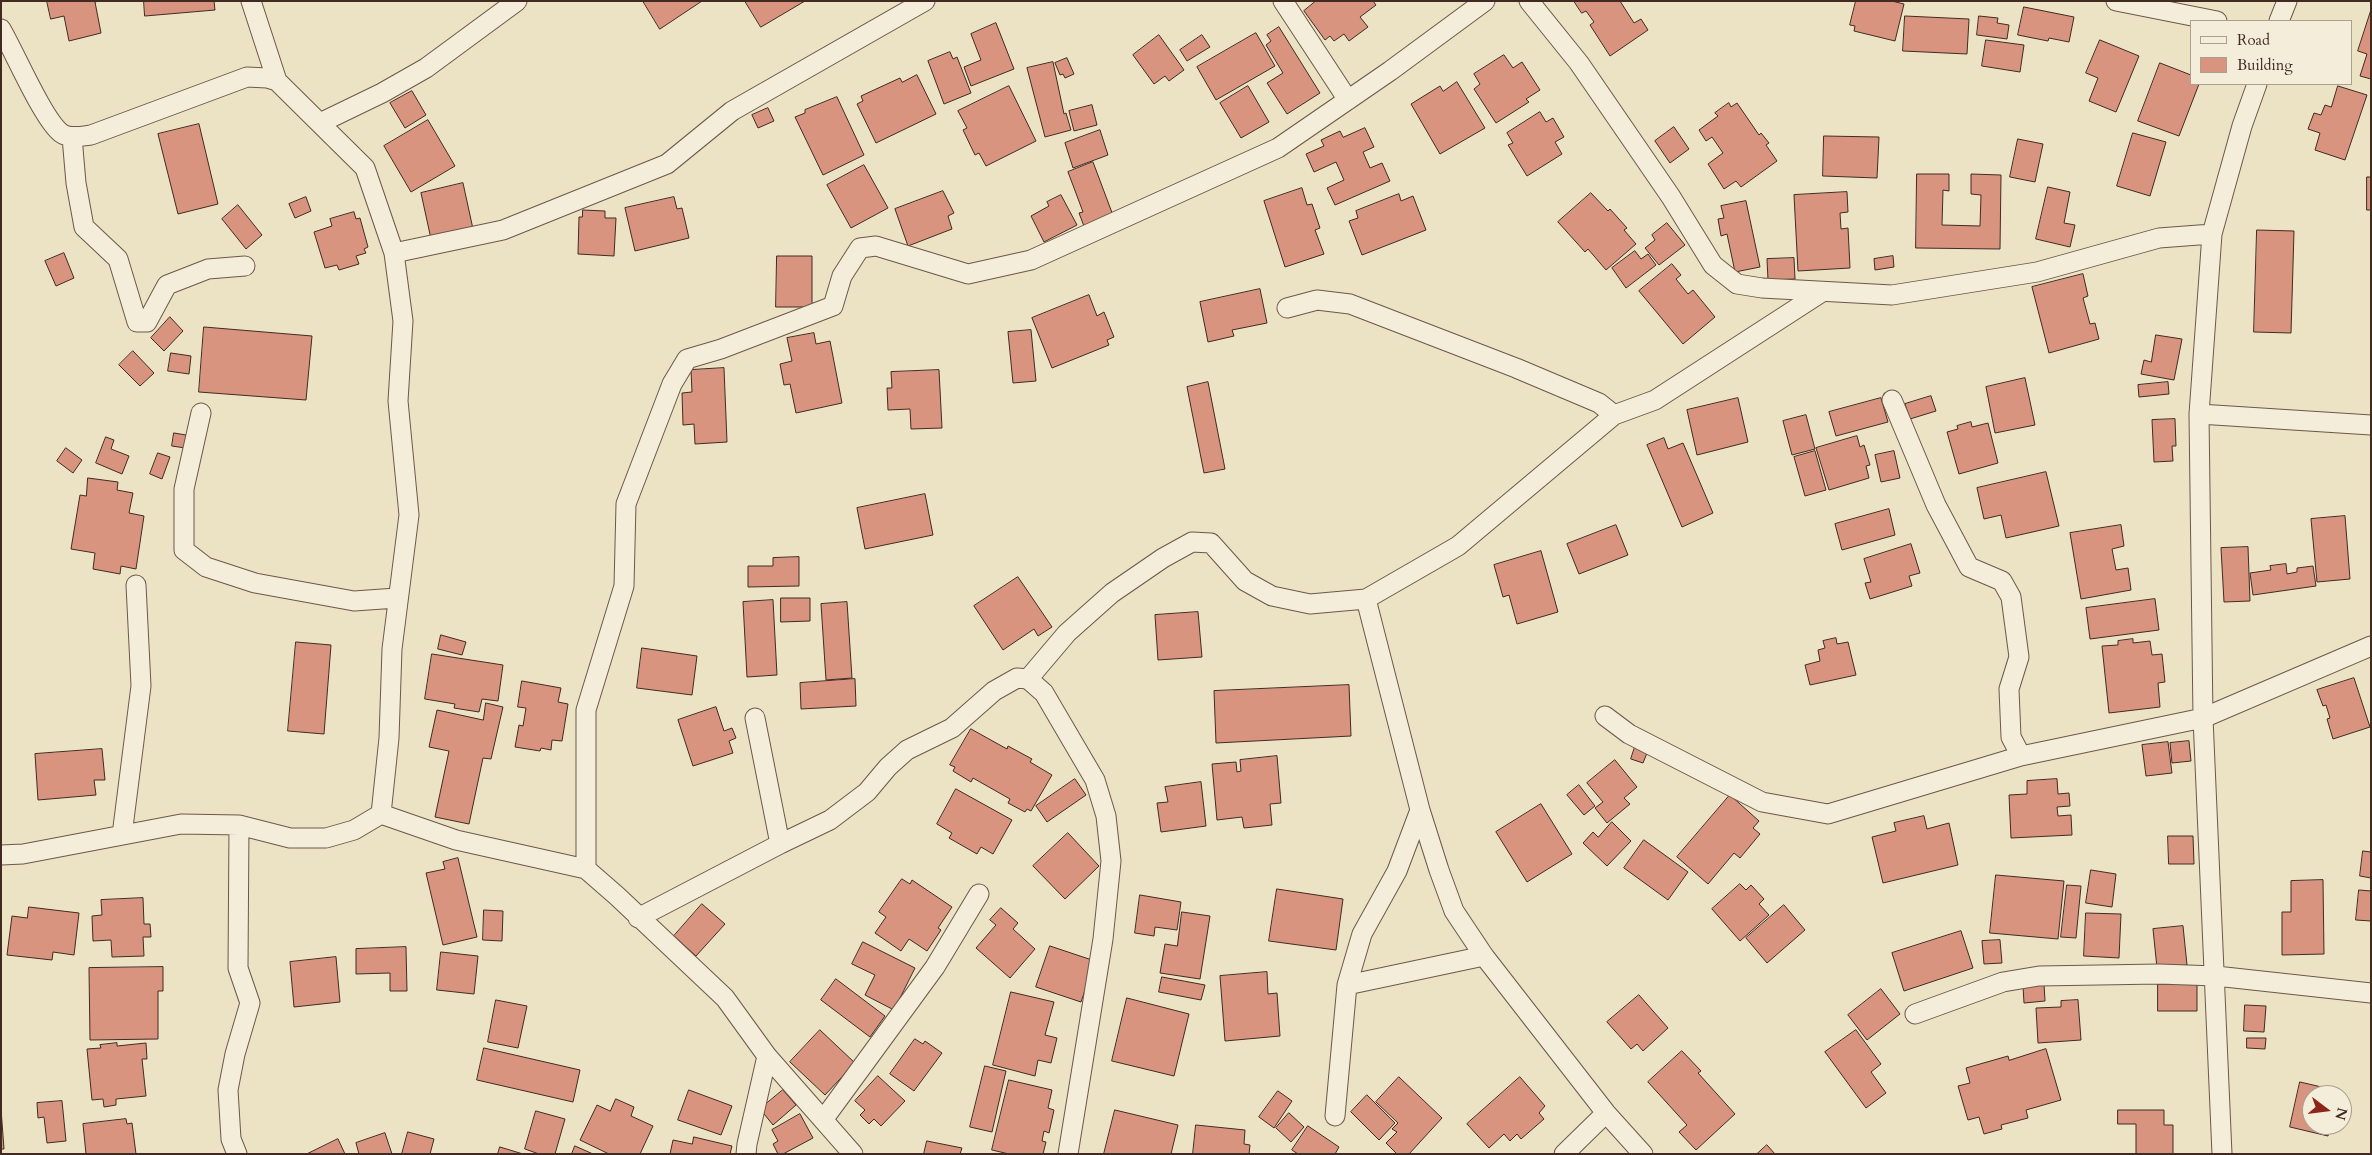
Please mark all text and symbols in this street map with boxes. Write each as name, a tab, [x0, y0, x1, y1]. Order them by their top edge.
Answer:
legend	[2190, 20, 2352, 85]
text: Road	[2237, 30, 2270, 50]
text: Building	[2237, 55, 2293, 75]
north arrow	[2302, 1085, 2352, 1135]
text: N	[2330, 1105, 2352, 1122]

